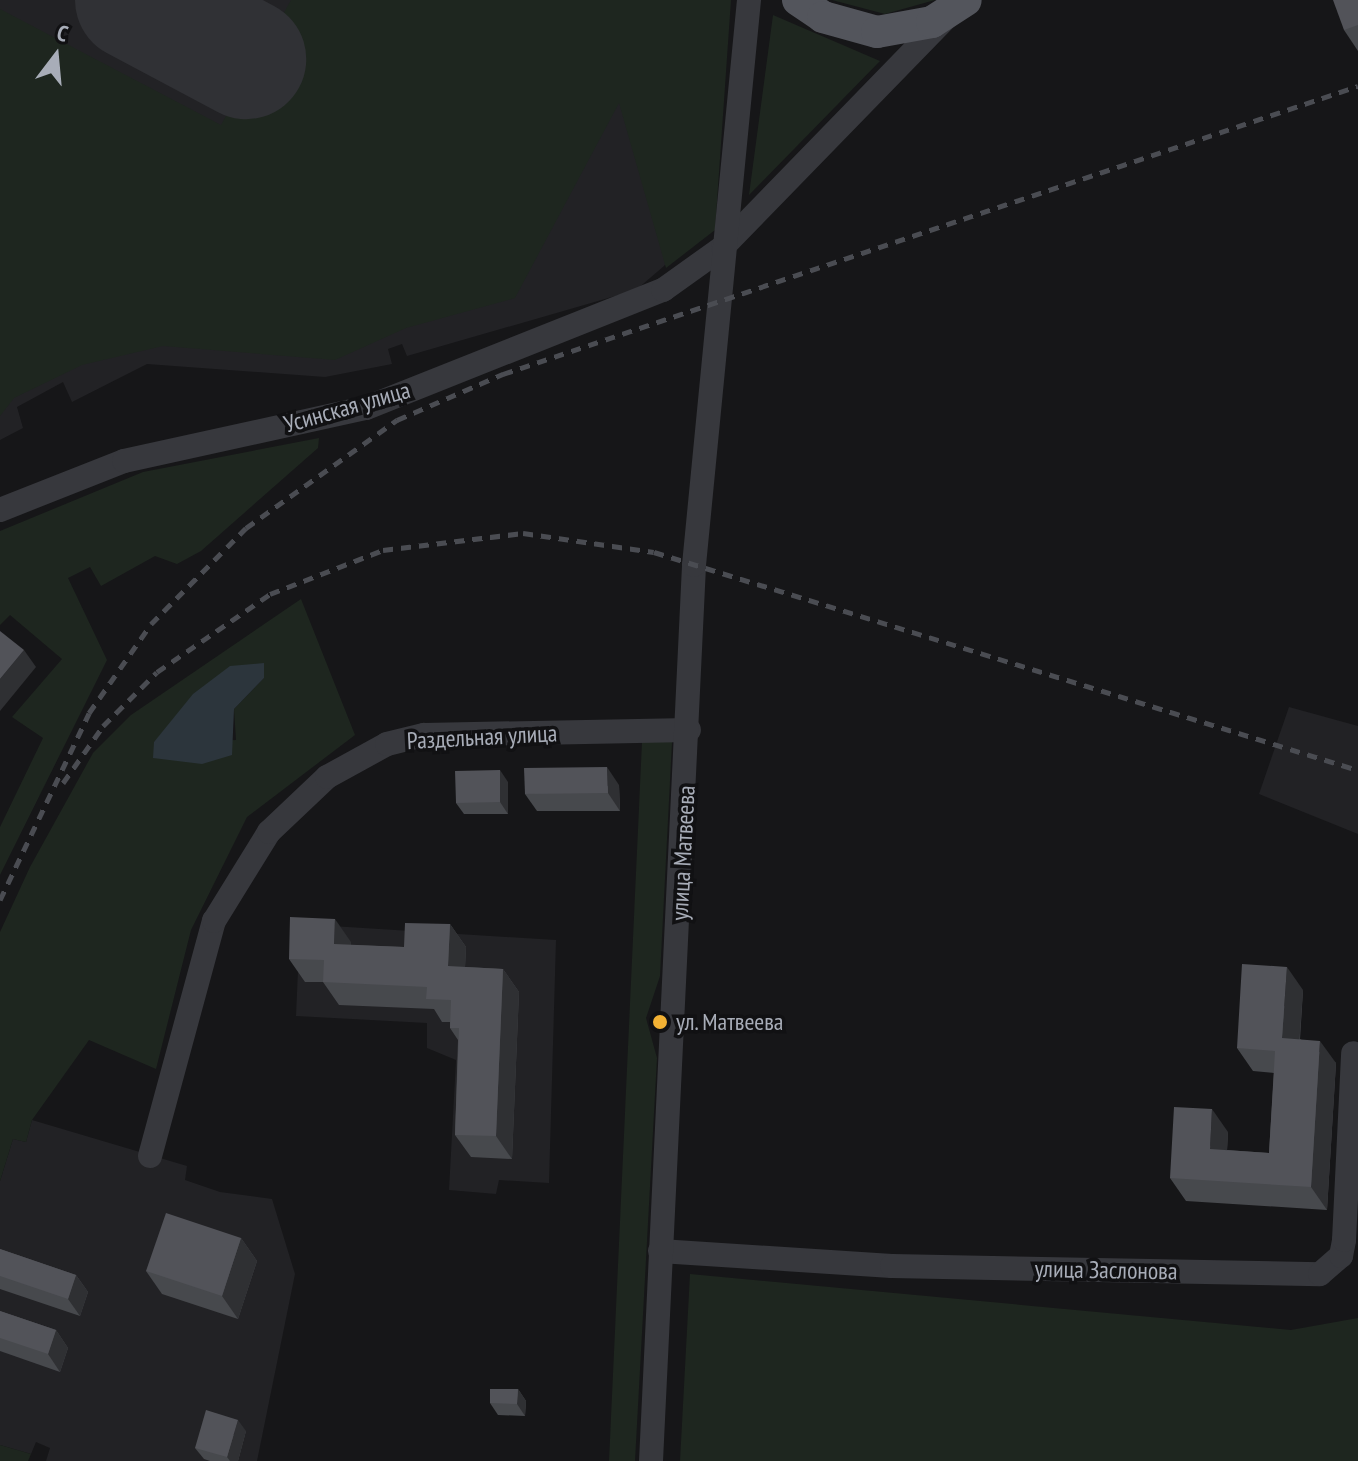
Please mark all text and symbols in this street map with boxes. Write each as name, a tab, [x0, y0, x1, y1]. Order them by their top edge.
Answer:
north arrow	[16, 16, 96, 96]
text: С	[54, 18, 71, 48]
street label: Усинская улица	[281, 375, 413, 439]
street label: Раздельная улица	[406, 719, 558, 755]
street label: улица Матвеева	[665, 785, 701, 921]
place label: ул. Матвеева	[676, 1008, 785, 1036]
marker: ул. Матвеева	[651, 1013, 669, 1031]
street label: улица Заслонова	[1034, 1254, 1178, 1286]

